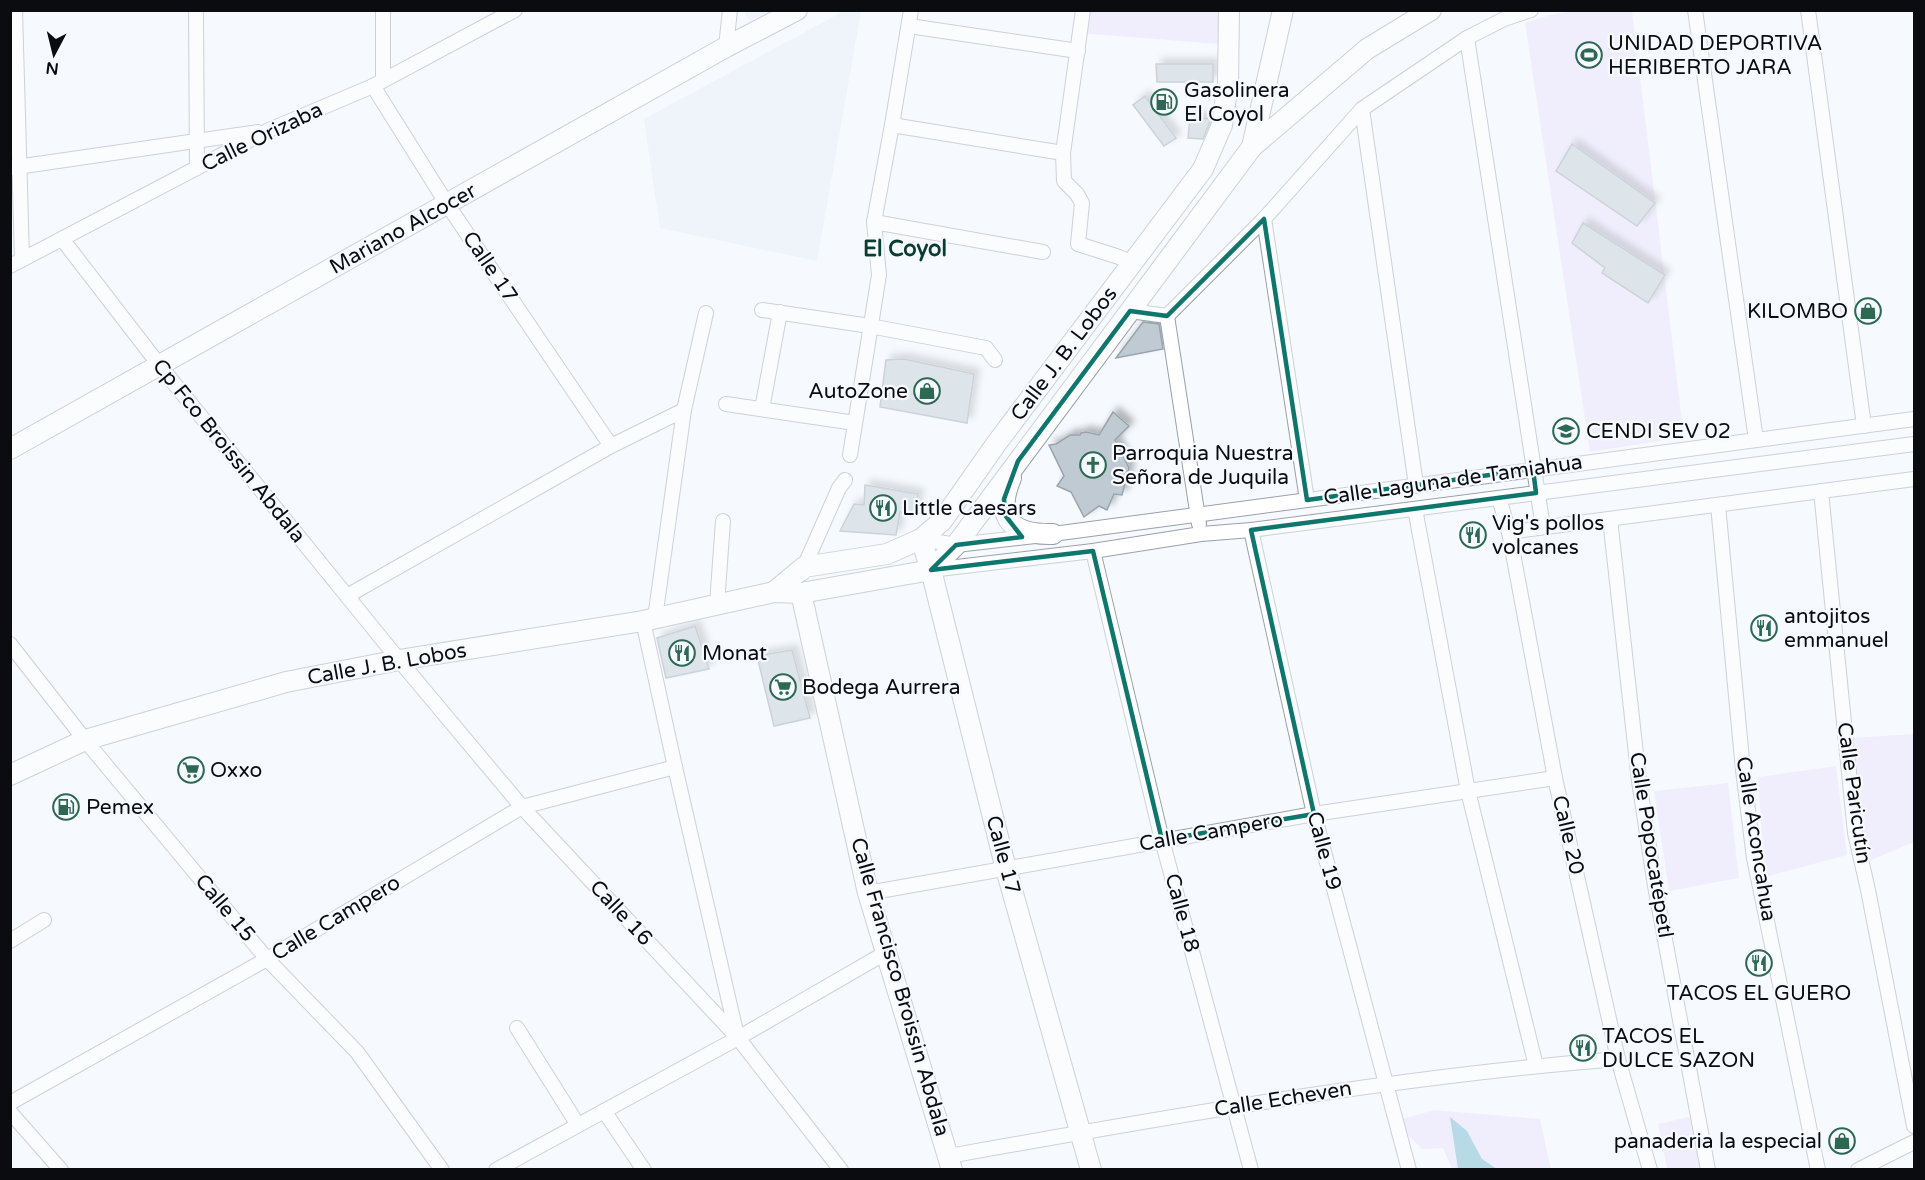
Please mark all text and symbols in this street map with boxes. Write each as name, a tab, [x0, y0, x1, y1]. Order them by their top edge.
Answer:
north arrow	[24, 24, 84, 84]
place label: UNIDAD DEPORTIVA HERIBERTO JARA	[1608, 31, 1823, 80]
sports icon: UNIDAD DEPORTIVA HERIBERTO JARA	[1574, 40, 1604, 70]
text: N	[45, 57, 60, 79]
place label: Gasolinera El Coyol	[1184, 78, 1290, 127]
fuel station icon: Gasolinera El Coyol	[1149, 87, 1179, 117]
street label: Calle Orizaba	[197, 97, 327, 177]
street label: Mariano Alcocer	[325, 178, 481, 280]
street label: Calle 17	[457, 227, 523, 307]
district label: El Coyol	[863, 236, 947, 262]
street label: Calle J. B. Lobos	[1005, 282, 1123, 426]
shop icon: KILOMBO	[1853, 296, 1883, 326]
place label: KILOMBO	[1747, 299, 1848, 324]
street label: Cp Fco Broissin Abdala	[147, 354, 311, 548]
shop icon: AutoZone	[912, 376, 942, 406]
place label: AutoZone	[808, 379, 908, 404]
school or university icon: CENDI SEV 02	[1551, 416, 1581, 446]
place label: CENDI SEV 02	[1586, 419, 1731, 444]
place label: Parroquia Nuestra Señora de Juquila	[1112, 441, 1294, 490]
street label: Calle Laguna de Tamiahua	[1322, 449, 1584, 511]
church icon: Parroquia Nuestra Señora de Juquila	[1078, 450, 1108, 480]
restaurant icon: Little Caesars	[868, 493, 898, 523]
place label: Little Caesars	[902, 496, 1036, 521]
place label: Vig's pollos volcanes	[1492, 511, 1604, 560]
restaurant icon: Vig's pollos volcanes	[1458, 520, 1488, 550]
place label: antojitos emmanuel	[1784, 604, 1889, 653]
restaurant icon: antojitos emmanuel	[1749, 613, 1779, 643]
street label: Calle J. B. Lobos	[305, 638, 469, 690]
restaurant icon: Monat	[667, 638, 697, 668]
place label: Monat	[702, 641, 767, 666]
supermarket icon: Bodega Aurrera	[768, 672, 798, 702]
place label: Bodega Aurrera	[802, 675, 961, 700]
street label: Calle Paricutín	[1832, 721, 1876, 865]
street label: Calle Popocatépetl	[1624, 750, 1678, 940]
supermarket icon: Oxxo	[176, 755, 206, 785]
street label: Calle Aconcahua	[1731, 755, 1781, 923]
place label: Oxxo	[210, 758, 262, 783]
fuel station icon: Pemex	[51, 792, 81, 822]
street label: Calle 20	[1547, 793, 1589, 877]
place label: Pemex	[86, 795, 154, 820]
street label: Calle Campero	[1137, 807, 1285, 857]
street label: Calle 19	[1301, 809, 1347, 893]
street label: Calle 17	[980, 813, 1026, 897]
street label: Calle Francisco Broissin Abdala	[845, 835, 955, 1139]
street label: Calle 15	[190, 869, 260, 947]
street label: Calle Campero	[267, 870, 405, 966]
street label: Calle 18	[1159, 871, 1205, 955]
street label: Calle 16	[584, 875, 658, 951]
restaurant icon: TACOS EL GUERO	[1744, 948, 1774, 978]
place label: TACOS EL GUERO	[1667, 981, 1851, 1006]
place label: TACOS EL DULCE SAZON	[1602, 1024, 1755, 1073]
restaurant icon: TACOS EL DULCE SAZON	[1568, 1033, 1598, 1063]
street label: Calle Echeven	[1213, 1076, 1353, 1122]
shop icon: panaderia la especial	[1827, 1126, 1857, 1156]
place label: panaderia la especial	[1614, 1129, 1822, 1154]

